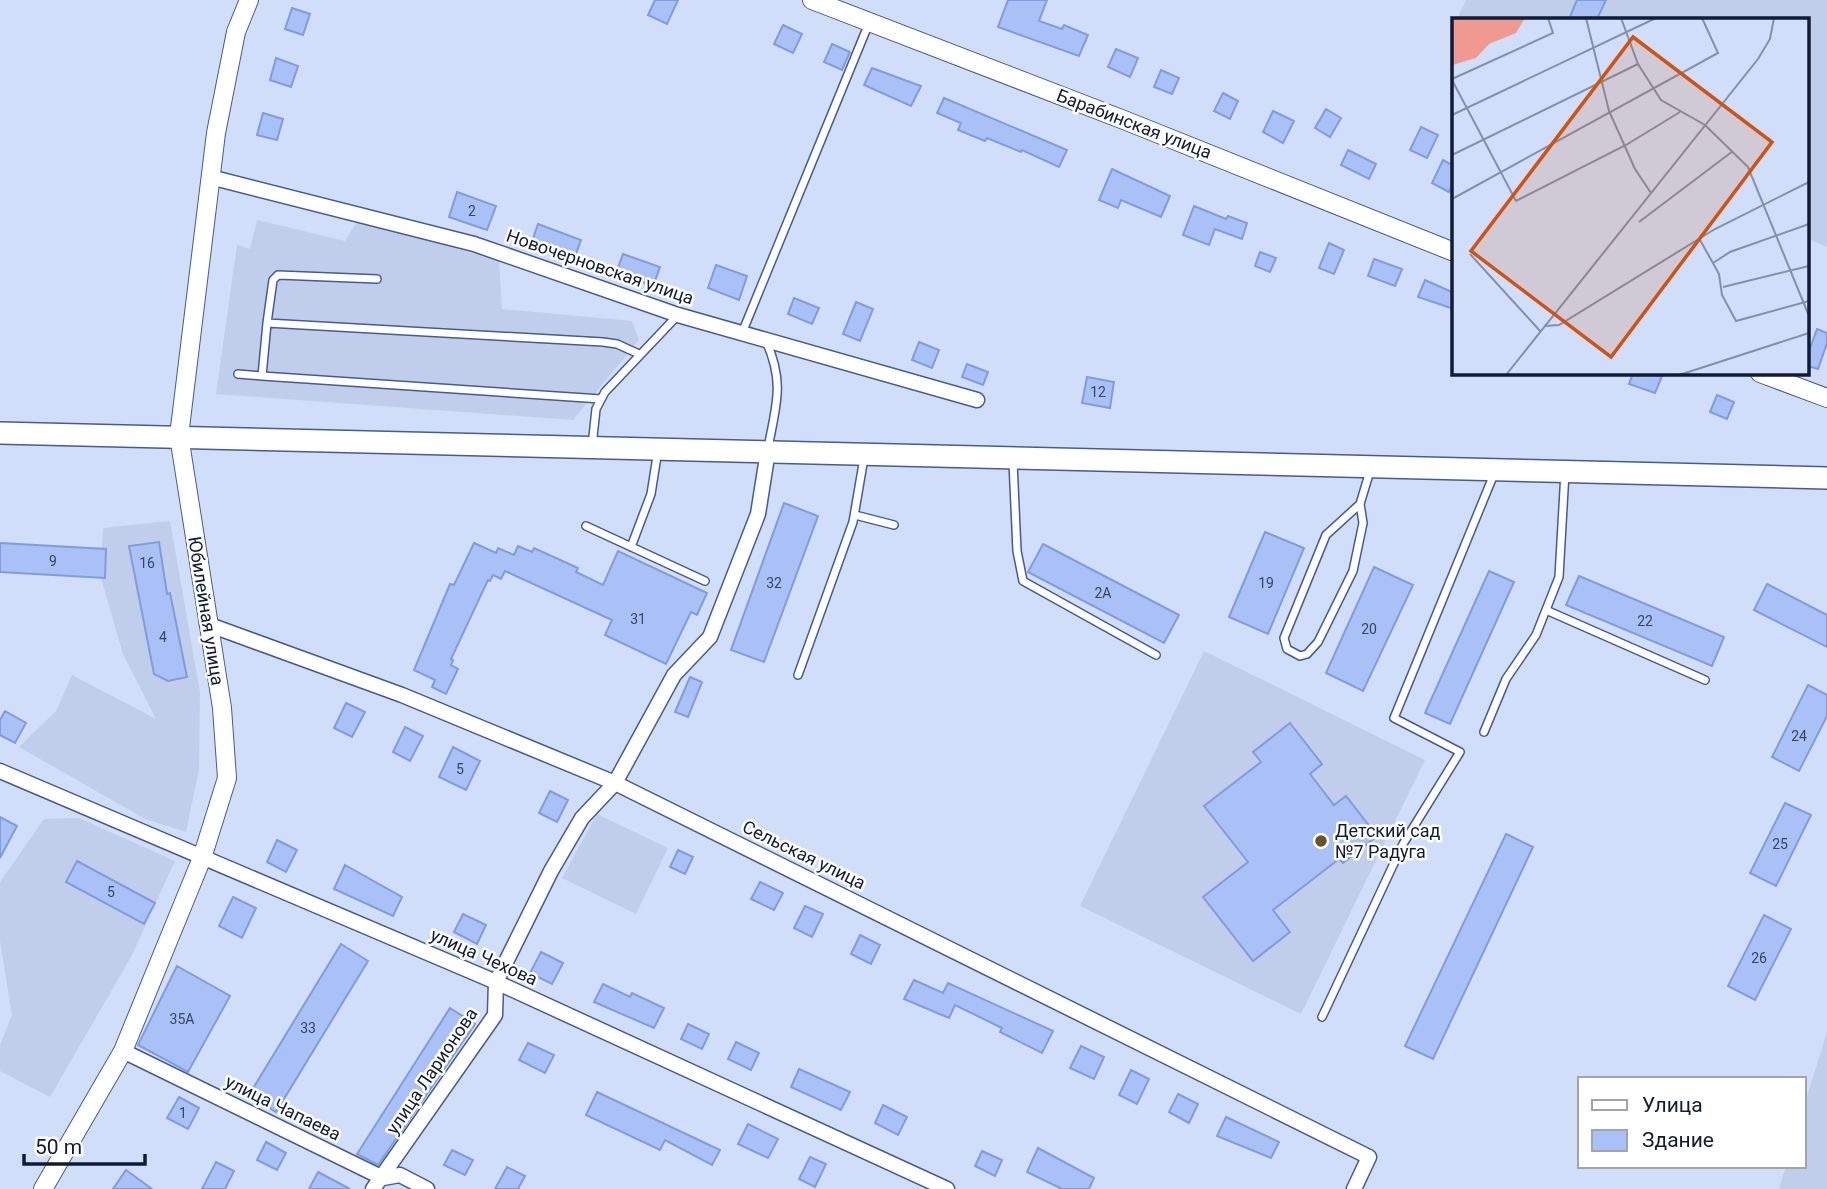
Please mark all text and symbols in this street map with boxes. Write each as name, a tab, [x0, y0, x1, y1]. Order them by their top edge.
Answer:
inset map	[1452, 18, 1810, 374]
street label: Барабинская улица	[1054, 84, 1215, 163]
house number: 2	[468, 203, 476, 219]
street label: Новочерновская улица	[504, 225, 697, 308]
house number: 12	[1090, 384, 1106, 400]
street label: Юбилейная улица	[184, 535, 229, 687]
house number: 9	[49, 553, 57, 569]
house number: 16	[139, 555, 155, 571]
house number: 32	[766, 575, 782, 591]
house number: 19	[1258, 575, 1274, 591]
house number: 2А	[1094, 585, 1112, 601]
house number: 31	[630, 611, 646, 627]
house number: 22	[1637, 613, 1653, 629]
house number: 20	[1361, 621, 1377, 637]
house number: 4	[159, 629, 167, 645]
house number: 24	[1791, 728, 1807, 744]
house number: 5	[456, 761, 464, 777]
street label: Сельская улица	[739, 816, 869, 893]
place label: Детский сад №7 Радуга	[1335, 820, 1441, 862]
marker: Детский сад №7 Радуга	[1313, 833, 1329, 849]
house number: 25	[1772, 836, 1788, 852]
house number: 5	[107, 884, 115, 900]
street label: улица Чехова	[427, 924, 541, 989]
house number: 26	[1751, 950, 1767, 966]
street label: улица Ларионова	[382, 1004, 482, 1138]
house number: 35А	[170, 1011, 194, 1027]
house number: 33	[300, 1020, 316, 1036]
street label: улица Чапаева	[222, 1071, 344, 1145]
legend	[1578, 1077, 1806, 1168]
text: Улица	[1642, 1093, 1703, 1117]
house number: 1	[179, 1105, 187, 1121]
scale bar	[24, 1122, 145, 1166]
text: Здание	[1642, 1128, 1714, 1152]
text: 50 m	[35, 1135, 82, 1159]

